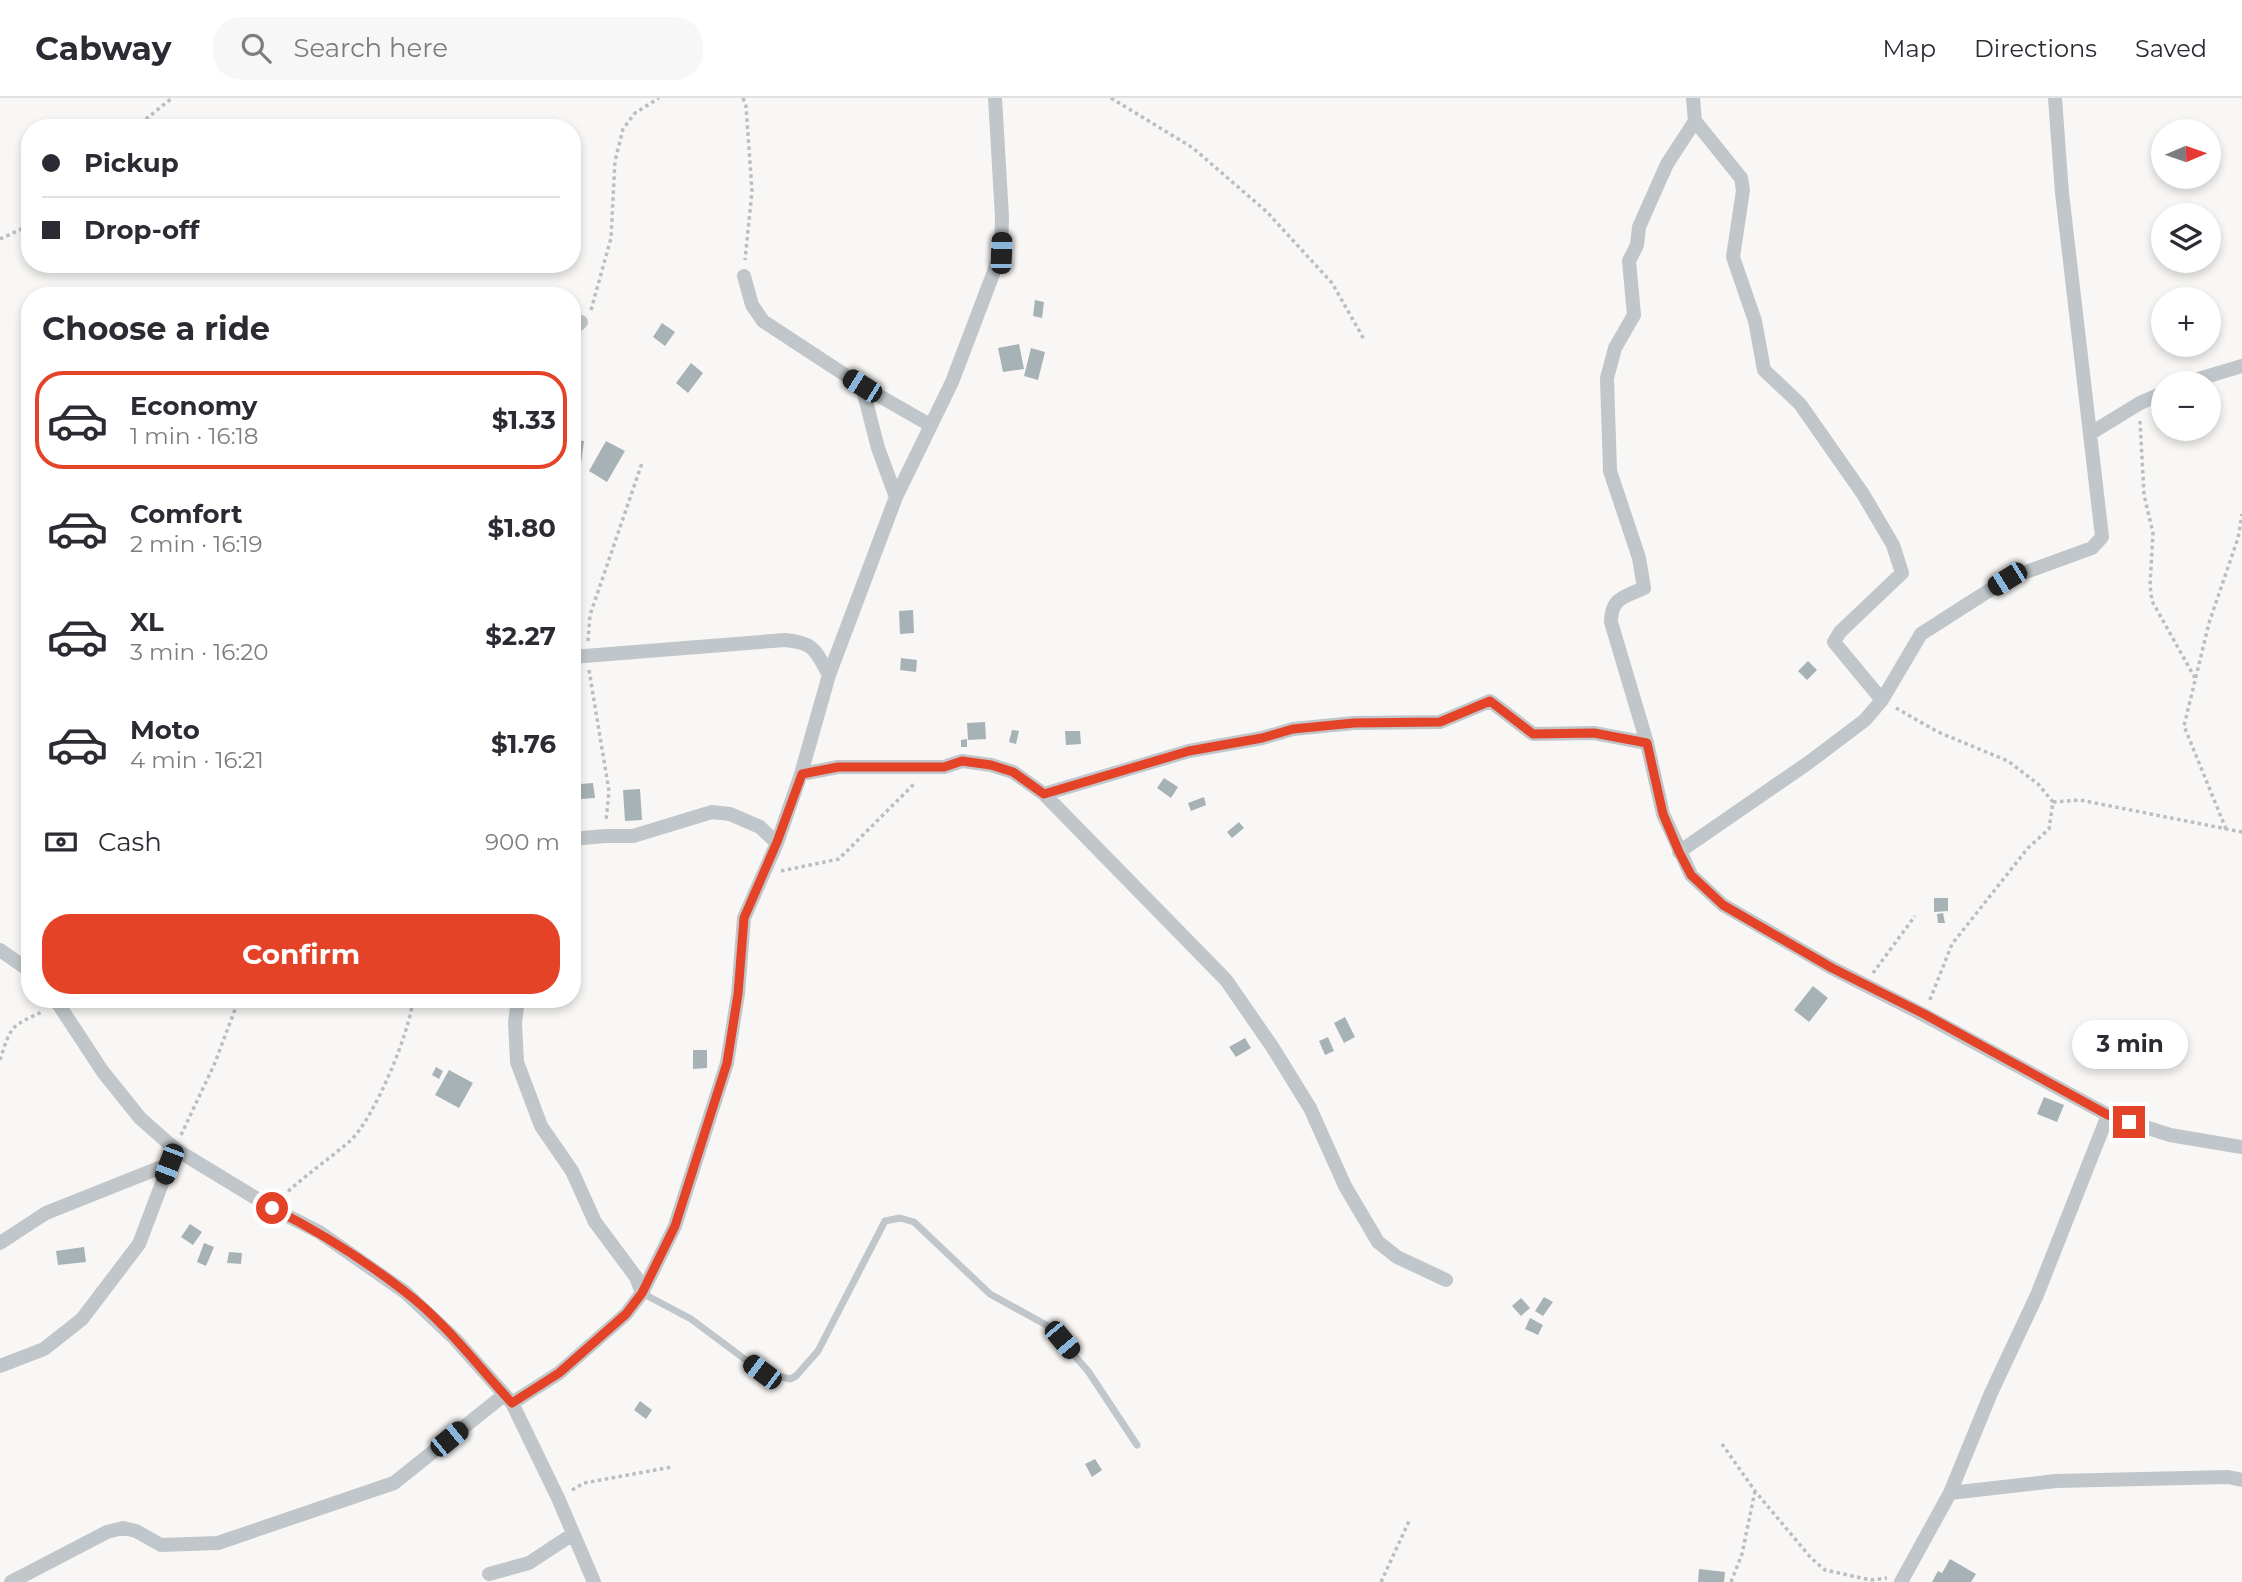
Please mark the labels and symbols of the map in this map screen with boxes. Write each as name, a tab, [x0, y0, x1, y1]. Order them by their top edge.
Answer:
north arrow	[2151, 119, 2221, 189]
car	[990, 232, 1013, 274]
car	[839, 366, 886, 406]
car	[1984, 559, 2031, 599]
callout: 3 min	[2071, 1020, 2187, 1070]
route end	[2113, 1106, 2145, 1138]
car	[152, 1141, 187, 1187]
route start	[256, 1192, 288, 1224]
car	[1041, 1317, 1084, 1363]
car	[739, 1351, 786, 1393]
car	[427, 1418, 472, 1460]

